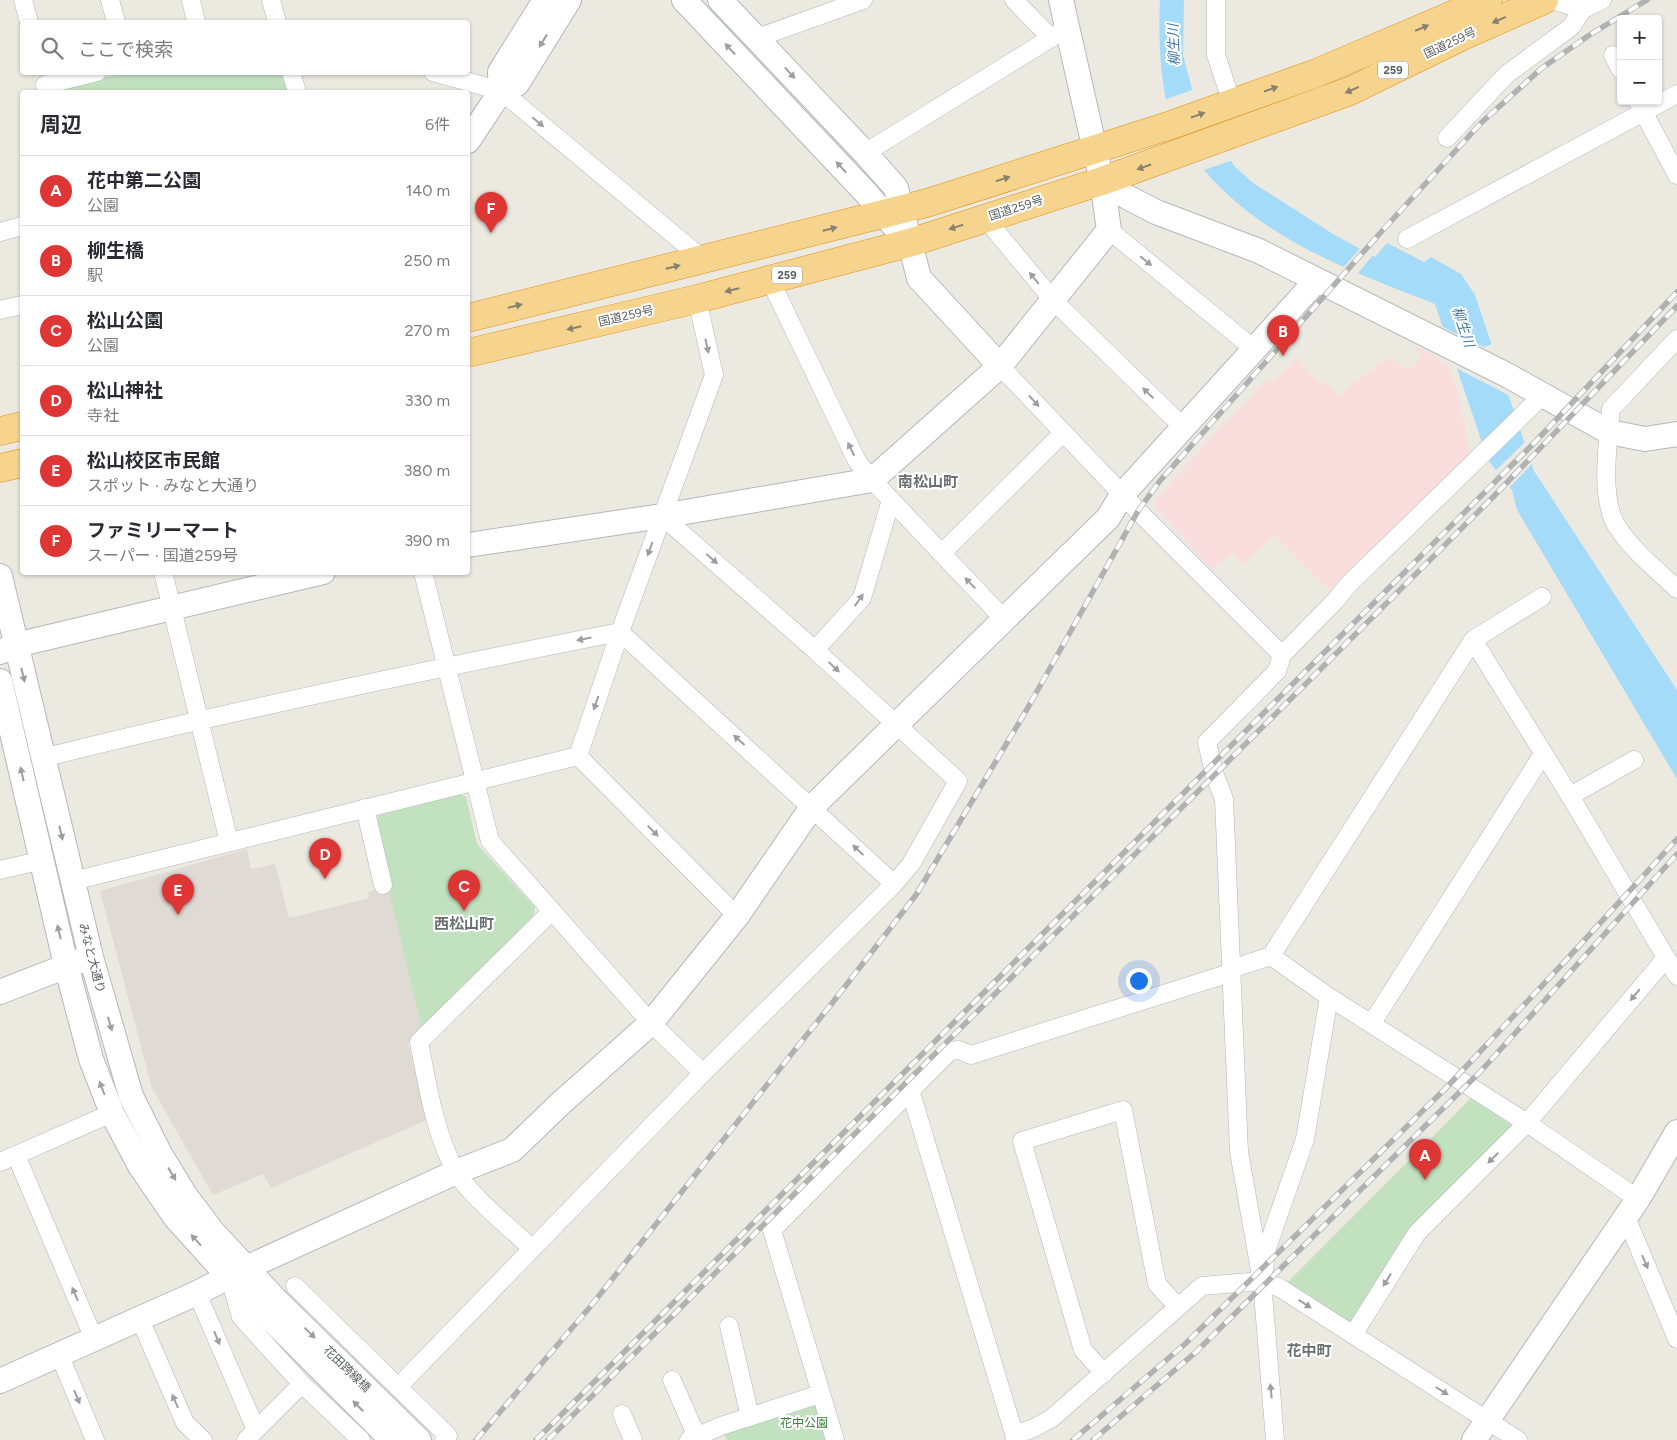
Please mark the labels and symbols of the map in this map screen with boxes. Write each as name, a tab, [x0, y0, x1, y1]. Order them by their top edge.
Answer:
one-way arrow	[1492, 16, 1506, 24]
water label: 柳生川	[1165, 22, 1183, 66]
one-way arrow	[1415, 24, 1429, 32]
street label: 国道259号	[1421, 25, 1479, 61]
one-way arrow	[539, 35, 548, 48]
one-way arrow	[724, 43, 736, 55]
road number: 259	[1378, 62, 1408, 78]
one-way arrow	[784, 67, 796, 79]
one-way arrow	[1264, 85, 1279, 92]
one-way arrow	[1345, 86, 1359, 94]
one-way arrow	[1191, 111, 1206, 119]
one-way arrow	[531, 117, 544, 128]
one-way arrow	[835, 161, 847, 173]
one-way arrow	[1136, 163, 1151, 171]
one-way arrow	[996, 174, 1011, 182]
pin: F	[475, 192, 507, 233]
street label: 国道259号	[987, 193, 1045, 223]
one-way arrow	[948, 224, 963, 232]
one-way arrow	[823, 225, 838, 233]
one-way arrow	[1140, 255, 1153, 266]
one-way arrow	[665, 263, 680, 271]
road number: 259	[772, 266, 802, 284]
one-way arrow	[1028, 271, 1039, 284]
one-way arrow	[724, 286, 739, 294]
one-way arrow	[507, 302, 522, 310]
street label: 国道259号	[597, 303, 655, 329]
water label: 柳生川	[1448, 304, 1479, 352]
pin: B	[1267, 315, 1299, 356]
one-way arrow	[566, 324, 581, 332]
one-way arrow	[703, 339, 711, 354]
one-way arrow	[1142, 387, 1154, 399]
one-way arrow	[1028, 395, 1040, 407]
one-way arrow	[847, 442, 855, 456]
district label: 南松山町	[898, 473, 958, 491]
one-way arrow	[646, 542, 654, 557]
one-way arrow	[705, 554, 718, 565]
one-way arrow	[964, 578, 976, 590]
one-way arrow	[854, 593, 864, 607]
one-way arrow	[576, 636, 592, 644]
one-way arrow	[827, 661, 839, 673]
one-way arrow	[19, 667, 27, 682]
one-way arrow	[592, 695, 600, 710]
one-way arrow	[733, 734, 745, 746]
one-way arrow	[18, 766, 26, 781]
one-way arrow	[57, 825, 65, 840]
one-way arrow	[647, 825, 659, 837]
pin: D	[309, 838, 341, 879]
one-way arrow	[853, 844, 865, 856]
pin: C	[448, 870, 480, 911]
pin: E	[162, 874, 194, 915]
district label: 西松山町	[434, 915, 494, 933]
street label: みなと大通り	[76, 921, 108, 995]
one-way arrow	[55, 924, 63, 939]
your location	[1126, 968, 1152, 994]
one-way arrow	[1629, 988, 1640, 1001]
one-way arrow	[107, 1017, 115, 1032]
one-way arrow	[98, 1081, 106, 1095]
pin: A	[1409, 1139, 1441, 1180]
one-way arrow	[1487, 1151, 1499, 1163]
one-way arrow	[167, 1167, 176, 1180]
one-way arrow	[190, 1235, 202, 1247]
one-way arrow	[1641, 1255, 1649, 1269]
one-way arrow	[1383, 1274, 1392, 1287]
one-way arrow	[70, 1287, 78, 1301]
one-way arrow	[1298, 1299, 1312, 1309]
one-way arrow	[304, 1327, 316, 1339]
one-way arrow	[213, 1331, 221, 1345]
district label: 花中町	[1286, 1342, 1332, 1360]
street label: 花田跨線橋	[321, 1343, 373, 1395]
one-way arrow	[1267, 1383, 1275, 1399]
one-way arrow	[1436, 1386, 1449, 1395]
one-way arrow	[73, 1390, 81, 1404]
one-way arrow	[171, 1394, 179, 1408]
one-way arrow	[352, 1400, 364, 1412]
park label: 花中公園	[780, 1416, 828, 1430]

